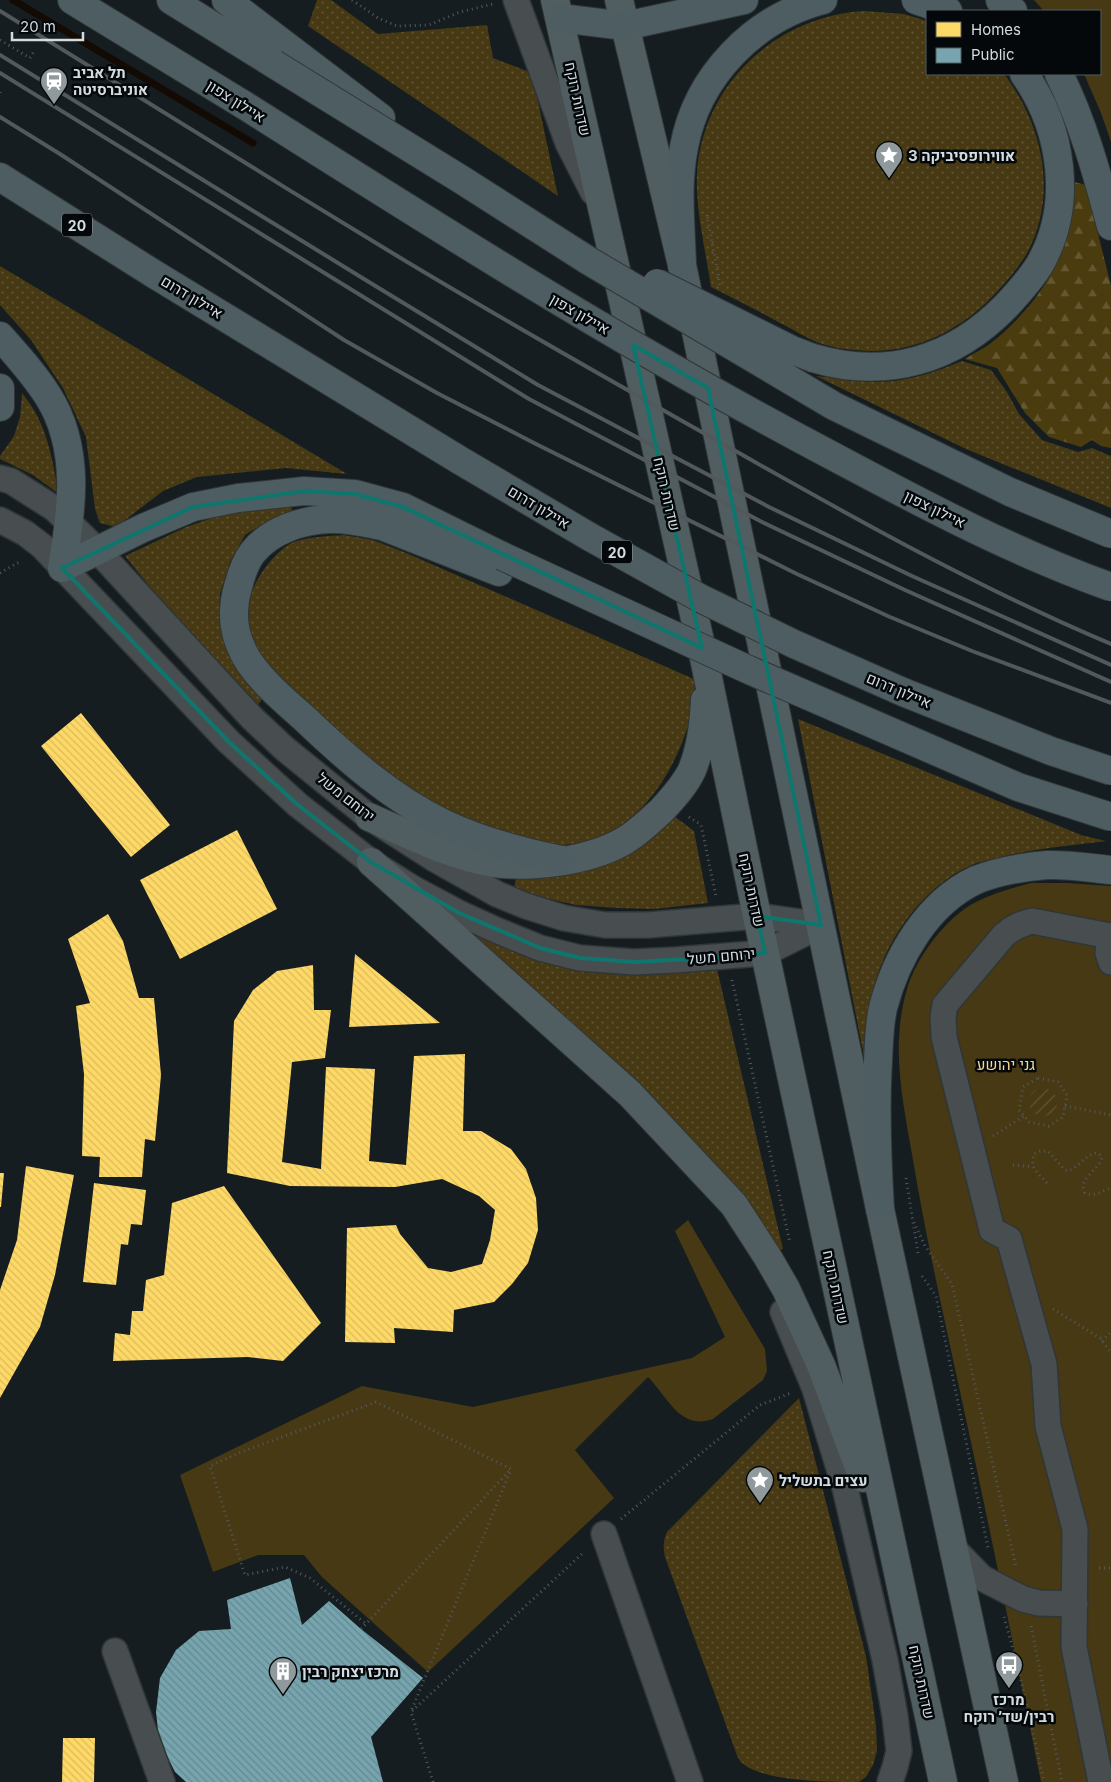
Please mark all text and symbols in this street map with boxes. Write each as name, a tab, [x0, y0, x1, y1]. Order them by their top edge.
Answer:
scale bar	[12, 10, 84, 42]
legend	[926, 10, 1101, 75]
text: 20 m	[20, 17, 56, 36]
text: Homes	[971, 20, 1021, 39]
text: Public	[971, 45, 1014, 64]
street label: שדרות רוקח	[561, 60, 595, 138]
place label: תל אביב אוניברסיטה	[73, 63, 148, 99]
station icon: תל אביב אוניברסיטה	[39, 66, 69, 105]
street label: איילון צפון	[203, 76, 269, 126]
place icon: אווירופסיביקה 3	[874, 140, 904, 179]
place label: אווירופסיביקה 3	[908, 146, 1015, 165]
road number: 20	[62, 214, 92, 236]
street label: איילון דרום	[158, 271, 226, 323]
street label: איילון צפון	[547, 289, 613, 339]
street label: שדרות רוקח	[649, 455, 685, 533]
street label: איילון דרום	[505, 481, 573, 533]
street label: איילון צפון	[901, 486, 969, 532]
road number: 20	[602, 540, 632, 564]
street label: איילון דרום	[864, 668, 934, 712]
street label: ירוחם משל	[313, 768, 379, 826]
street label: שדרות רוקח	[735, 851, 769, 929]
street label: ירוחם משל	[686, 944, 756, 968]
park label: גני יהושע	[977, 1055, 1035, 1074]
street label: שדרות רוקח	[819, 1248, 853, 1326]
place icon: עצים בתשליל	[745, 1465, 775, 1504]
place label: עצים בתשליל	[779, 1471, 868, 1490]
street label: שדרות רוקח	[905, 1643, 939, 1721]
bus stop icon: מרכז רבין/שד׳ רוקח	[994, 1650, 1024, 1689]
building icon: מרכז יצחק רבין	[268, 1656, 298, 1695]
place label: מרכז יצחק רבין	[302, 1662, 399, 1681]
place label: מרכז רבין/שד׳ רוקח	[964, 1690, 1054, 1726]

